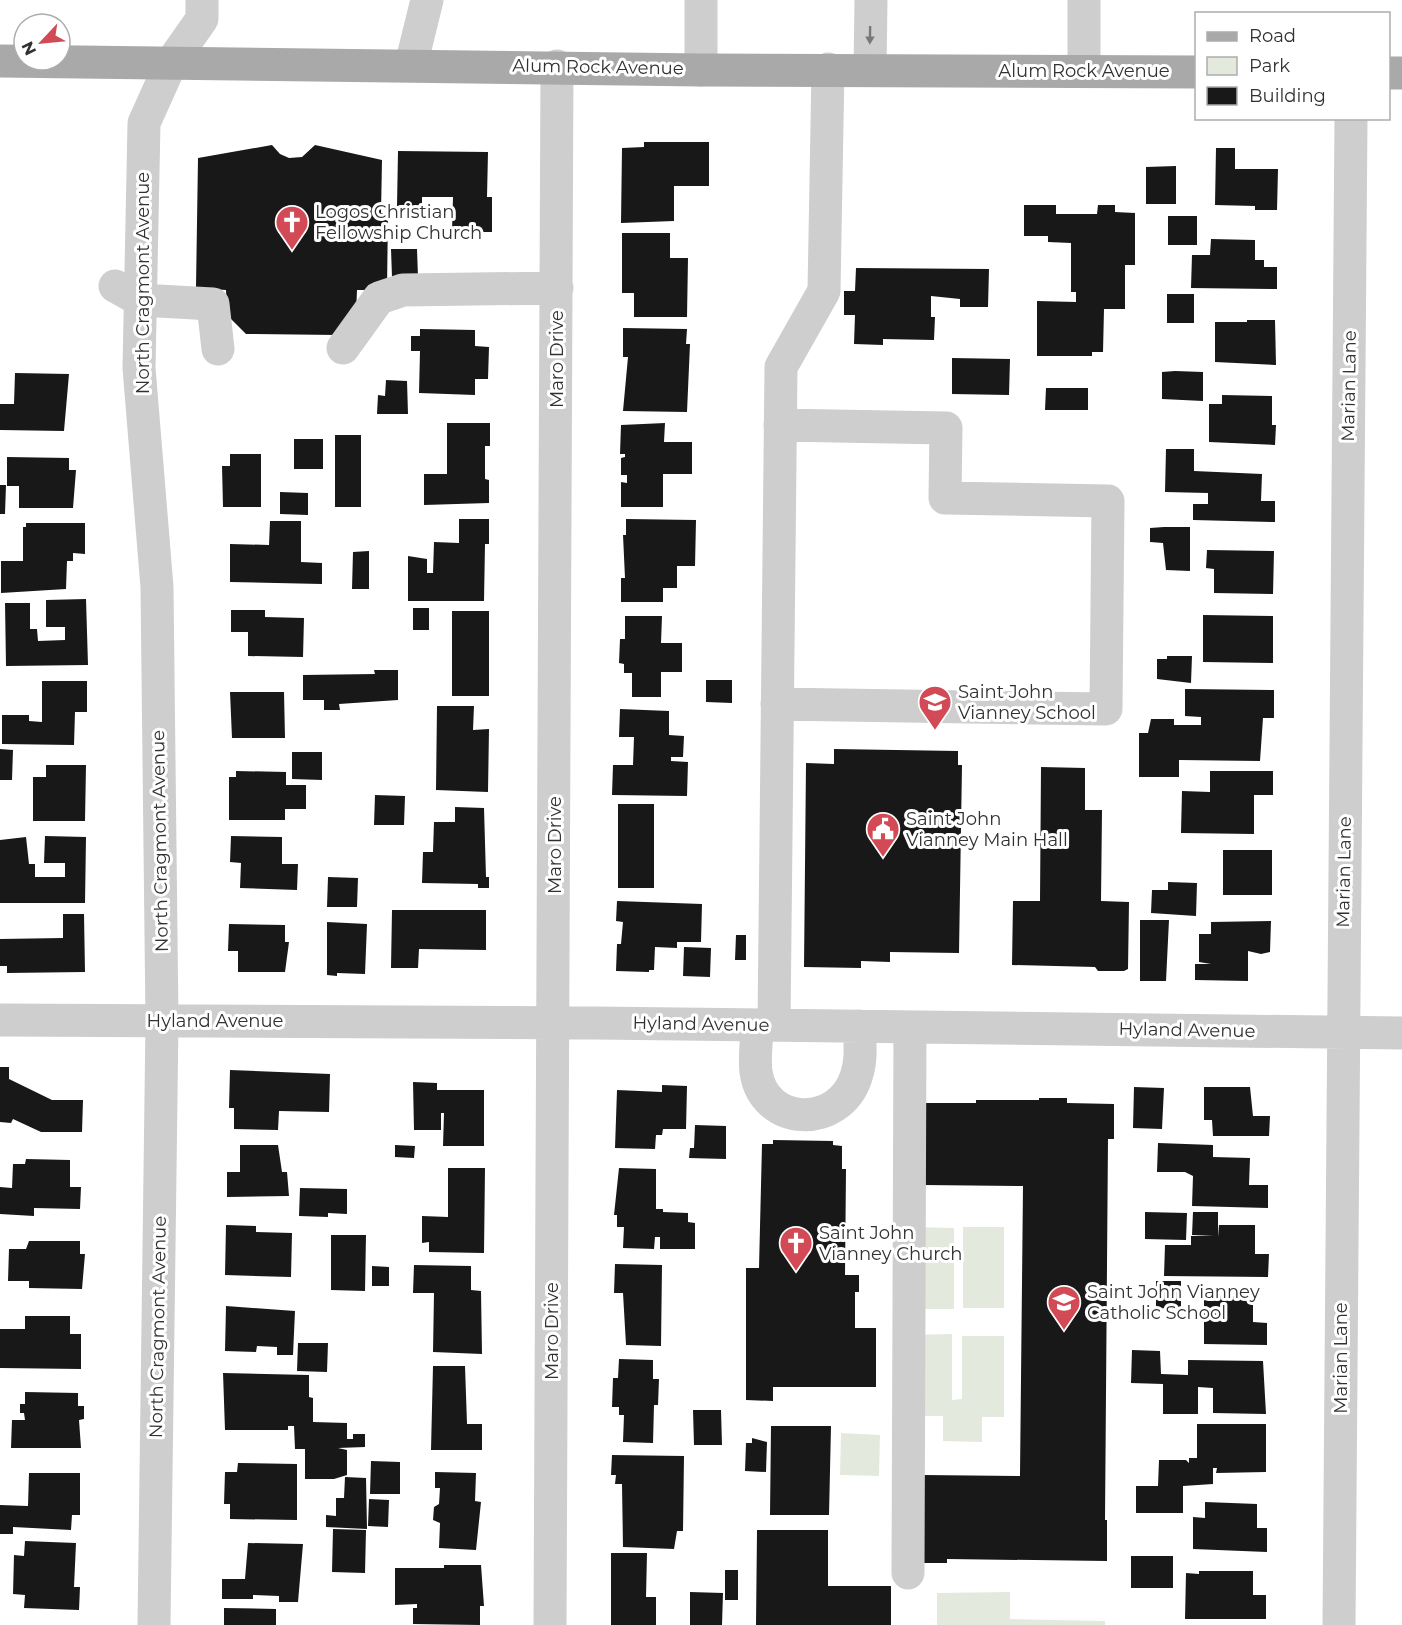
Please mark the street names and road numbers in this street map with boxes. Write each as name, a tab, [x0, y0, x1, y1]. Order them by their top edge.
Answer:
street label: Alum Rock Avenue	[512, 55, 684, 79]
street label: Alum Rock Avenue	[998, 60, 1170, 82]
street label: North Cragmont Avenue	[132, 172, 154, 394]
street label: Maro Drive	[546, 310, 568, 408]
street label: Marian Lane	[1337, 330, 1361, 442]
street label: North Cragmont Avenue	[147, 730, 173, 952]
street label: Maro Drive	[544, 796, 566, 894]
street label: Marian Lane	[1332, 816, 1356, 928]
street label: Hyland Avenue	[147, 1010, 284, 1032]
street label: Hyland Avenue	[632, 1012, 770, 1036]
street label: Hyland Avenue	[1118, 1018, 1256, 1042]
street label: North Cragmont Avenue	[145, 1216, 171, 1438]
street label: Maro Drive	[541, 1282, 563, 1380]
street label: Marian Lane	[1330, 1302, 1352, 1414]

